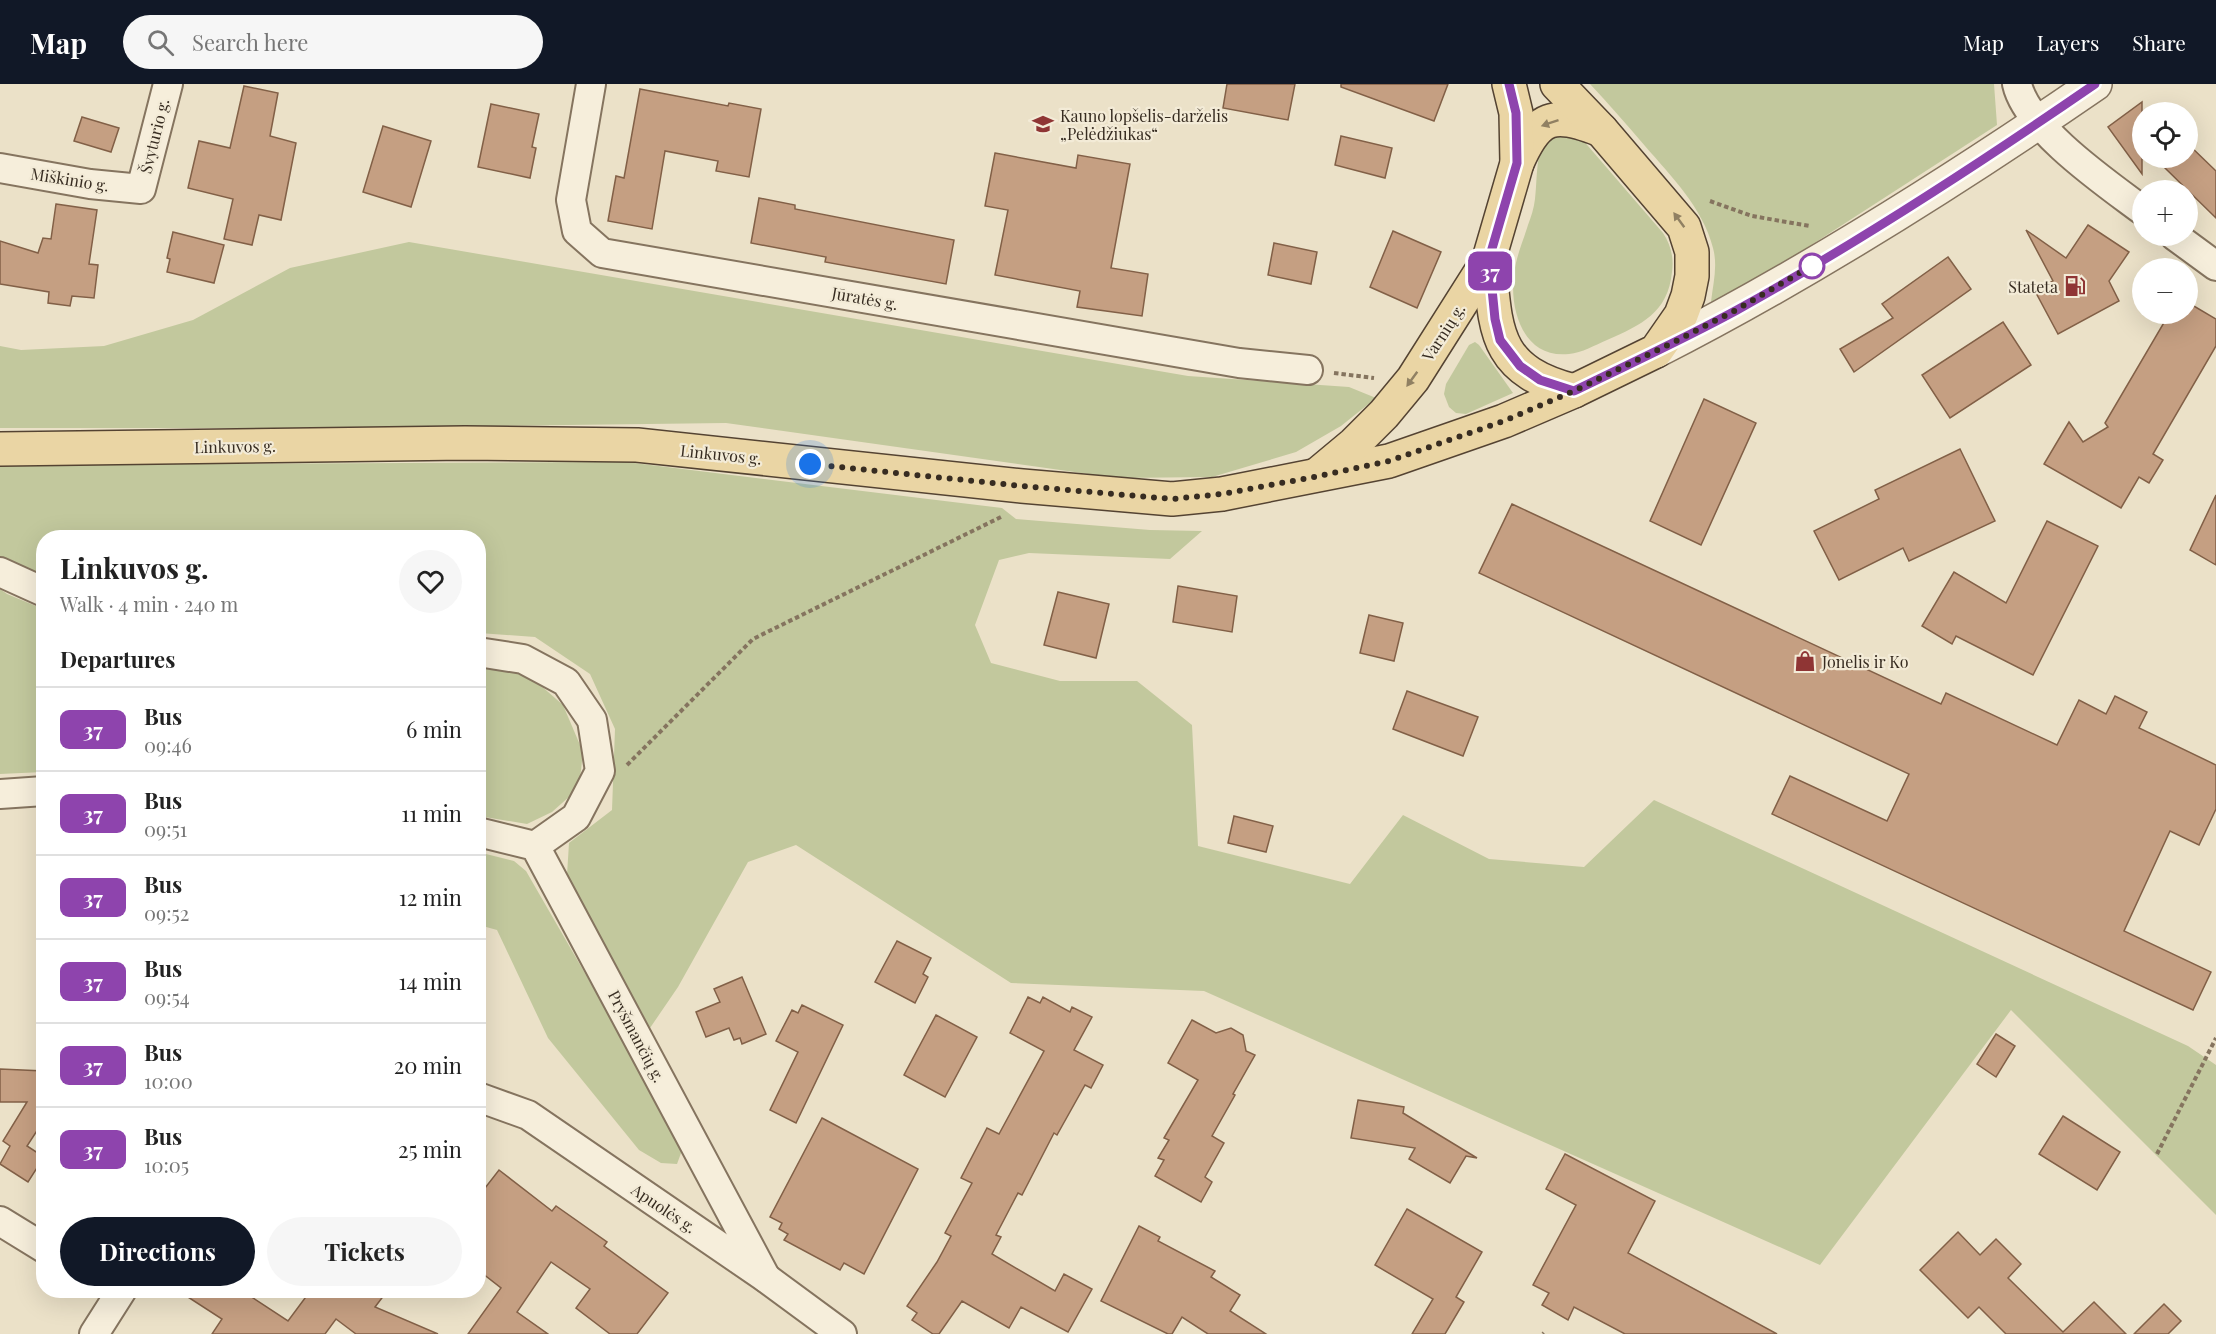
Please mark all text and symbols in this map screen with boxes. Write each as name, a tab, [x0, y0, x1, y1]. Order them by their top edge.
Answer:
search box	[123, 15, 543, 69]
text: Map	[30, 24, 87, 61]
icon: search	[144, 26, 177, 59]
text: Search here	[192, 27, 308, 57]
text: Map	[1963, 28, 2004, 56]
text: Layers	[2037, 28, 2099, 56]
text: Share	[2132, 28, 2186, 56]
street label: Švyturio g.	[135, 96, 173, 176]
map controls	[2132, 102, 2198, 324]
button: locate	[2132, 102, 2198, 168]
place label: Kauno lopšelis-darželis „Pelėdžiukas“	[1060, 105, 1228, 144]
school or university icon: Kauno lopšelis-darželis „Pelėdžiukas“	[1031, 112, 1055, 136]
one-way arrow	[1541, 118, 1559, 128]
street label: Miškinio g.	[29, 162, 111, 196]
button: +	[2132, 180, 2198, 246]
one-way arrow	[1673, 213, 1685, 228]
line badge: 37	[1463, 252, 1517, 291]
unlabelled marker	[1799, 253, 1825, 279]
text: 37	[1480, 257, 1500, 285]
button: −	[2132, 258, 2198, 324]
fuel station icon: Stateta	[2063, 274, 2087, 298]
place label: Stateta	[2008, 276, 2058, 297]
street label: Jūratės g.	[829, 282, 900, 314]
street label: Varnių g.	[1416, 299, 1469, 365]
one-way arrow	[1407, 371, 1419, 386]
street label: Linkuvos g.	[194, 435, 276, 457]
street label: Linkuvos g.	[679, 439, 763, 469]
your location	[795, 449, 825, 479]
text: Linkuvos g.	[60, 549, 209, 586]
button: heart	[399, 550, 462, 613]
text: Walk · 4 min · 240 m	[60, 590, 238, 617]
text: Departures	[60, 644, 175, 674]
shop icon: Jonelis ir Ko	[1793, 649, 1817, 673]
place label: Jonelis ir Ko	[1821, 651, 1909, 672]
text: Bus	[144, 701, 182, 731]
text: 6 min	[406, 714, 462, 744]
text: 37	[83, 715, 103, 743]
text: 09:46	[144, 731, 192, 758]
text: Bus	[144, 785, 182, 815]
text: 11 min	[401, 798, 462, 828]
text: 37	[83, 799, 103, 827]
text: 09:51	[144, 815, 187, 842]
text: Bus	[144, 869, 182, 899]
text: 12 min	[399, 882, 462, 912]
text: 37	[83, 883, 103, 911]
text: 09:52	[144, 899, 189, 926]
text: Bus	[144, 953, 182, 983]
text: 14 min	[398, 966, 462, 996]
text: 37	[83, 967, 103, 995]
text: 09:54	[144, 983, 190, 1010]
street label: Pryšmančių g.	[604, 986, 670, 1086]
text: Bus	[144, 1037, 182, 1067]
text: 20 min	[394, 1050, 462, 1080]
text: 37	[83, 1051, 103, 1079]
text: 10:00	[144, 1067, 193, 1094]
text: Bus	[144, 1121, 182, 1151]
text: 25 min	[398, 1134, 462, 1164]
text: 37	[83, 1135, 103, 1163]
text: 10:05	[144, 1151, 189, 1178]
street label: Apuolės g.	[627, 1178, 700, 1237]
button: Directions	[60, 1217, 255, 1286]
button: Tickets	[267, 1217, 462, 1286]

